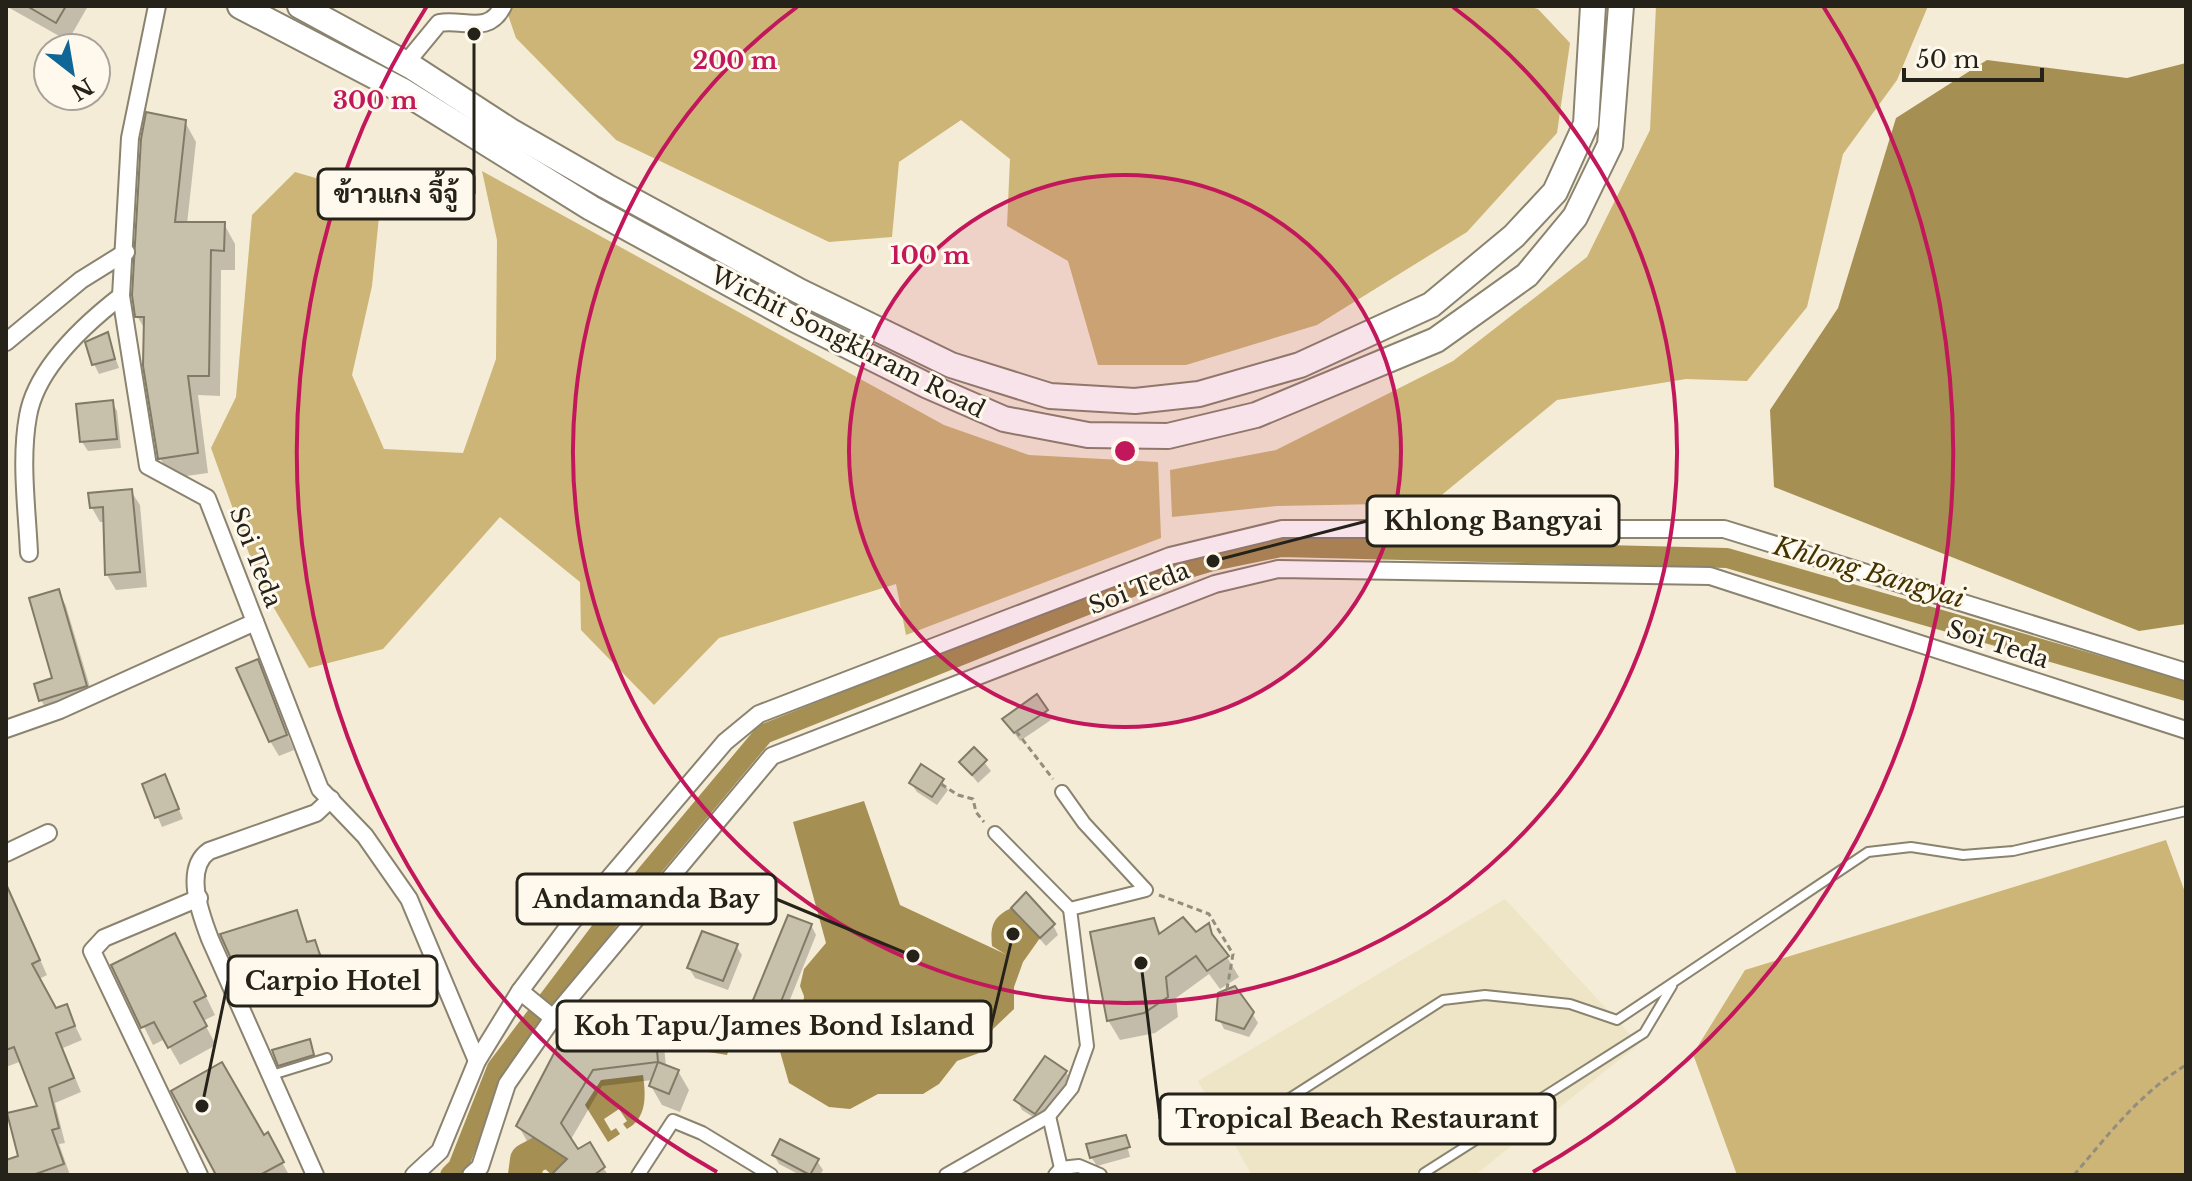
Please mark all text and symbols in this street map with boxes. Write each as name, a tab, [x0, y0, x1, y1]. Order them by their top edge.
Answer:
north arrow	[32, 32, 112, 112]
scale bar	[1904, 32, 2042, 82]
text: 50 m	[1916, 45, 1980, 74]
text: 200 m	[693, 46, 778, 75]
text: N	[66, 72, 98, 106]
text: 300 m	[333, 86, 418, 115]
callout: ข้าวแกง จี้จู้	[318, 169, 474, 219]
text: ข้าวแกง จี้จู้	[334, 169, 459, 212]
text: 100 m	[890, 241, 970, 270]
street label: Wichit Songkhram Road	[705, 260, 990, 424]
centre of rings	[1111, 437, 1139, 465]
callout: Khlong Bangyai	[1367, 496, 1619, 546]
street label: Soi Teda	[224, 503, 289, 612]
text: Khlong Bangyai	[1384, 505, 1602, 537]
water label: Khlong Bangyai	[1769, 529, 1968, 615]
street label: Soi Teda	[1085, 555, 1194, 620]
street label: Soi Teda	[1943, 614, 2053, 674]
callout: Andamanda Bay	[517, 874, 776, 924]
text: Andamanda Bay	[531, 883, 760, 915]
callout: Carpio Hotel	[228, 956, 437, 1006]
text: Carpio Hotel	[245, 965, 421, 997]
callout: Koh Tapu/James Bond Island	[557, 1001, 991, 1051]
text: Koh Tapu/James Bond Island	[574, 1010, 975, 1042]
callout: Tropical Beach Restaurant	[1160, 1094, 1555, 1144]
text: Tropical Beach Restaurant	[1175, 1103, 1539, 1135]

